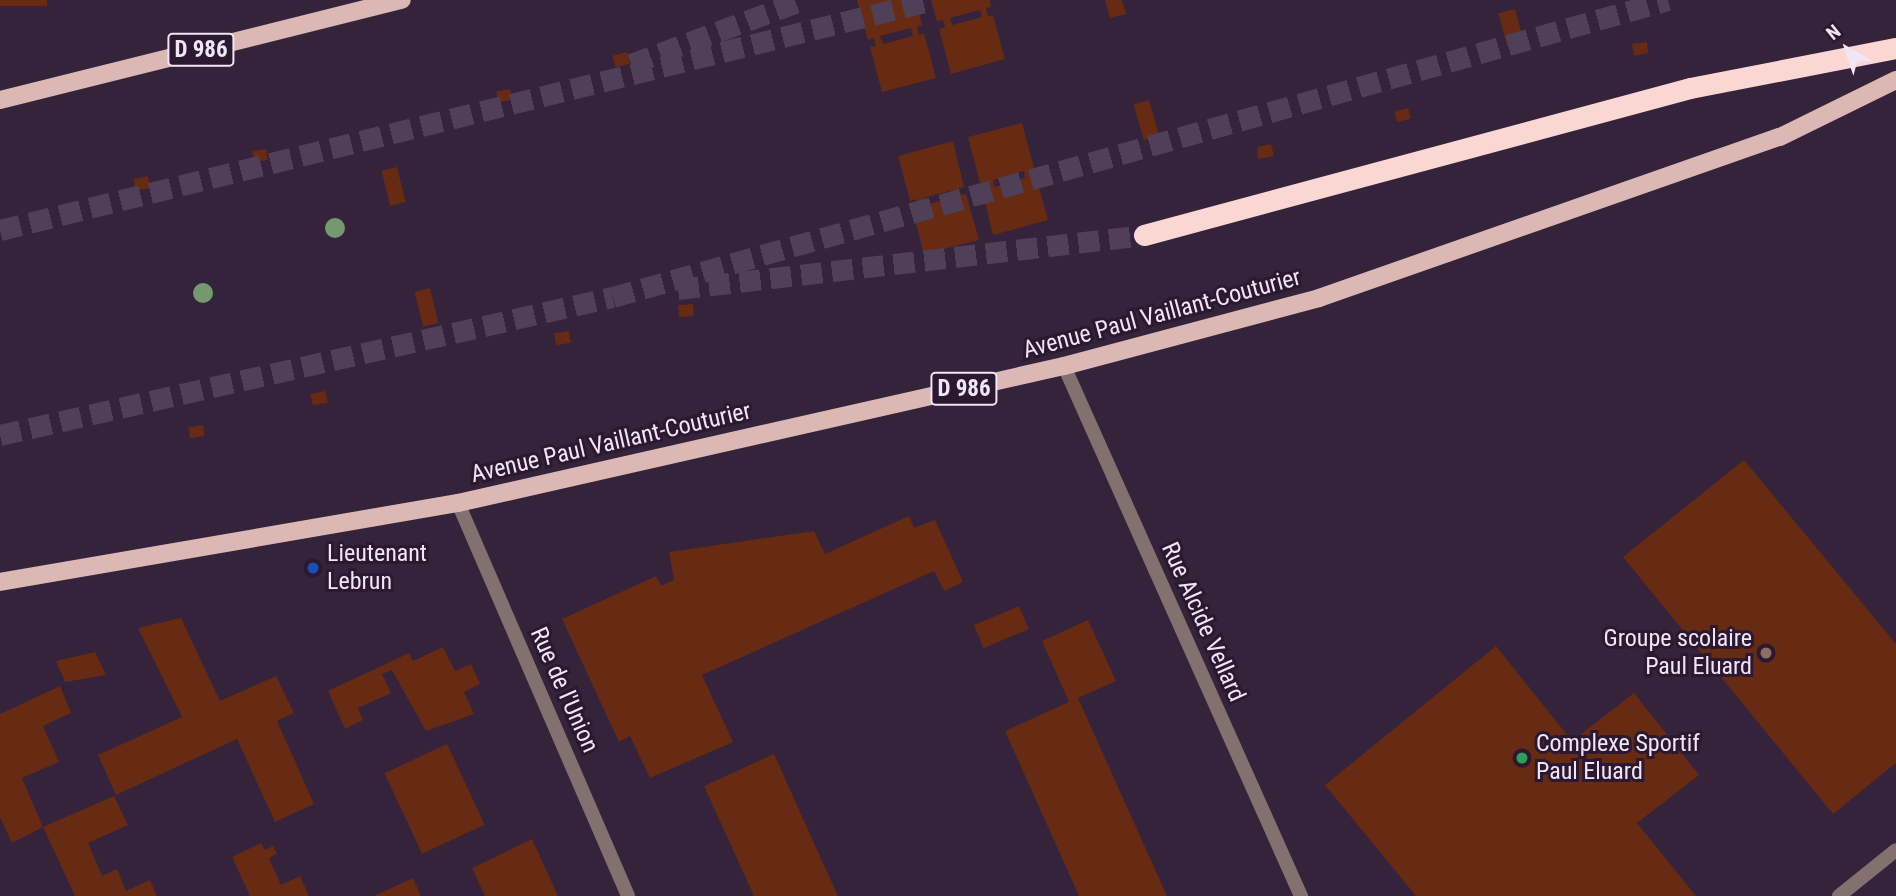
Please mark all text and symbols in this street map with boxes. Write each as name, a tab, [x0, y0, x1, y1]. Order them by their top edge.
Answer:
north arrow	[1812, 14, 1882, 84]
text: N	[1822, 20, 1845, 45]
road number: D 986	[166, 31, 236, 70]
street label: Avenue Paul Vaillant-Couturier	[1020, 263, 1304, 365]
road number: D 986	[929, 370, 999, 408]
street label: Avenue Paul Vaillant-Couturier	[468, 397, 754, 489]
street label: Rue Alcide Vellard	[1155, 538, 1251, 706]
place label: Lieutenant Lebrun	[327, 540, 427, 596]
marker: Lieutenant Lebrun	[305, 560, 321, 576]
street label: Rue de l'Union	[524, 623, 604, 757]
place label: Groupe scolaire Paul Eluard	[1604, 625, 1752, 681]
marker: Groupe scolaire Paul Eluard	[1758, 645, 1774, 661]
place label: Complexe Sportif Paul Eluard	[1536, 730, 1700, 786]
marker: Complexe Sportif Paul Eluard	[1514, 750, 1530, 766]

